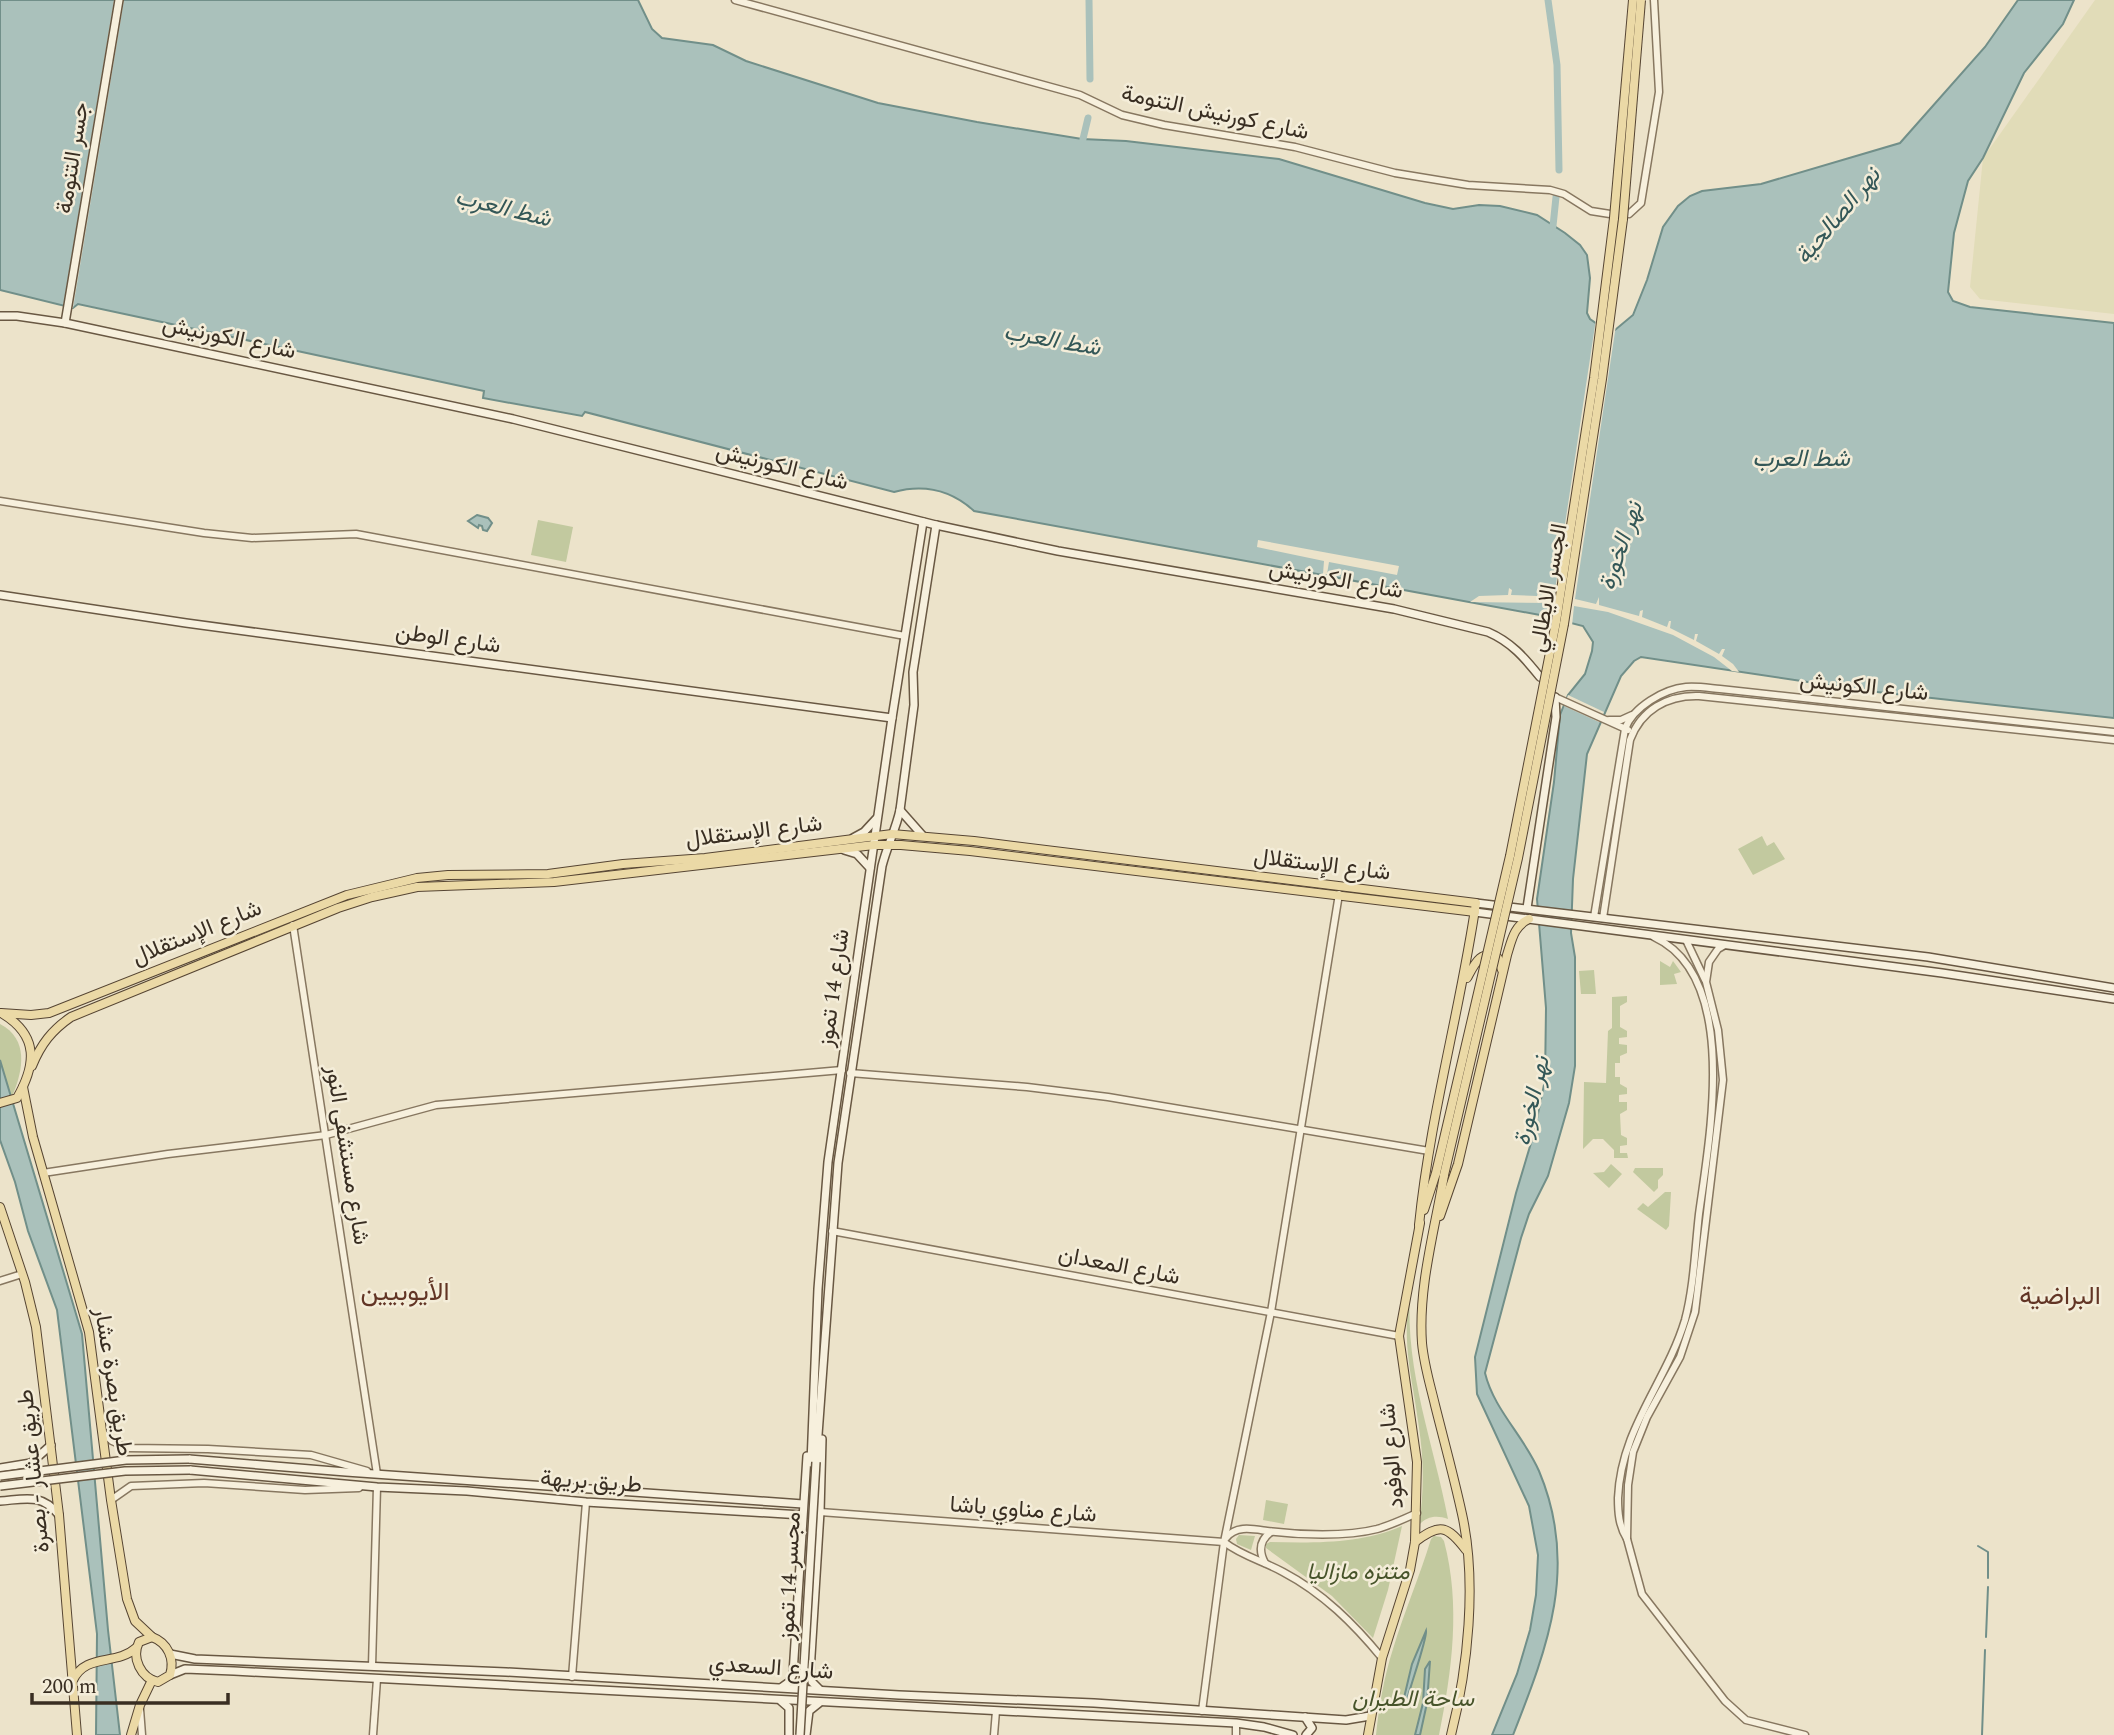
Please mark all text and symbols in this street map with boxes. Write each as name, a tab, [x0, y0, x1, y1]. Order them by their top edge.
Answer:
street label: شارع كورنيش التنومة	[1118, 76, 1312, 150]
street label: جسر التنومة	[47, 100, 99, 216]
water label: نهر الصالحية	[1786, 159, 1890, 273]
water label: شط العرب	[451, 179, 556, 238]
street label: شارع الكورنيش	[159, 307, 299, 369]
water label: شط العرب	[1001, 314, 1104, 366]
street label: شارع الكورنيش	[712, 434, 852, 500]
water label: شط العرب	[1752, 441, 1851, 477]
water label: نهر الخورة	[1589, 496, 1653, 595]
street label: الجسر الايطالي	[1520, 521, 1578, 655]
street label: شارع الكورنيش	[1266, 551, 1406, 609]
street label: شارع الوطن	[393, 614, 503, 664]
street label: شارع الكونيش	[1798, 663, 1930, 711]
street label: شارع الإستقلال	[684, 806, 824, 858]
street label: شارع الإستقلال	[1252, 839, 1392, 891]
street label: شارع الإستقلال	[127, 891, 267, 975]
street label: شارع 14 تموز	[808, 927, 860, 1050]
water label: نهر الخورة	[1504, 1052, 1560, 1149]
street label: شارع مستشفى النور	[315, 1062, 378, 1247]
street label: شارع المعدان	[1055, 1237, 1183, 1295]
district label: الأيوبيين	[361, 1272, 449, 1312]
district label: البراضية	[2019, 1276, 2101, 1316]
street label: طريق بصرة عشار	[84, 1304, 142, 1459]
street label: طريق عشار - بصرة	[8, 1387, 60, 1555]
street label: شارع الوفود	[1370, 1402, 1414, 1510]
street label: طريق بريهة	[539, 1461, 643, 1503]
street label: شارع مناوي باشا	[948, 1487, 1098, 1533]
street label: مجسر 14 تموز	[769, 1511, 811, 1642]
park label: متنزه مازاليا	[1307, 1555, 1410, 1590]
street label: شارع السعدي	[707, 1646, 835, 1690]
scale bar	[32, 1662, 228, 1706]
text: 200 m	[42, 1671, 97, 1703]
park label: ساحة الطيران	[1352, 1682, 1475, 1717]

